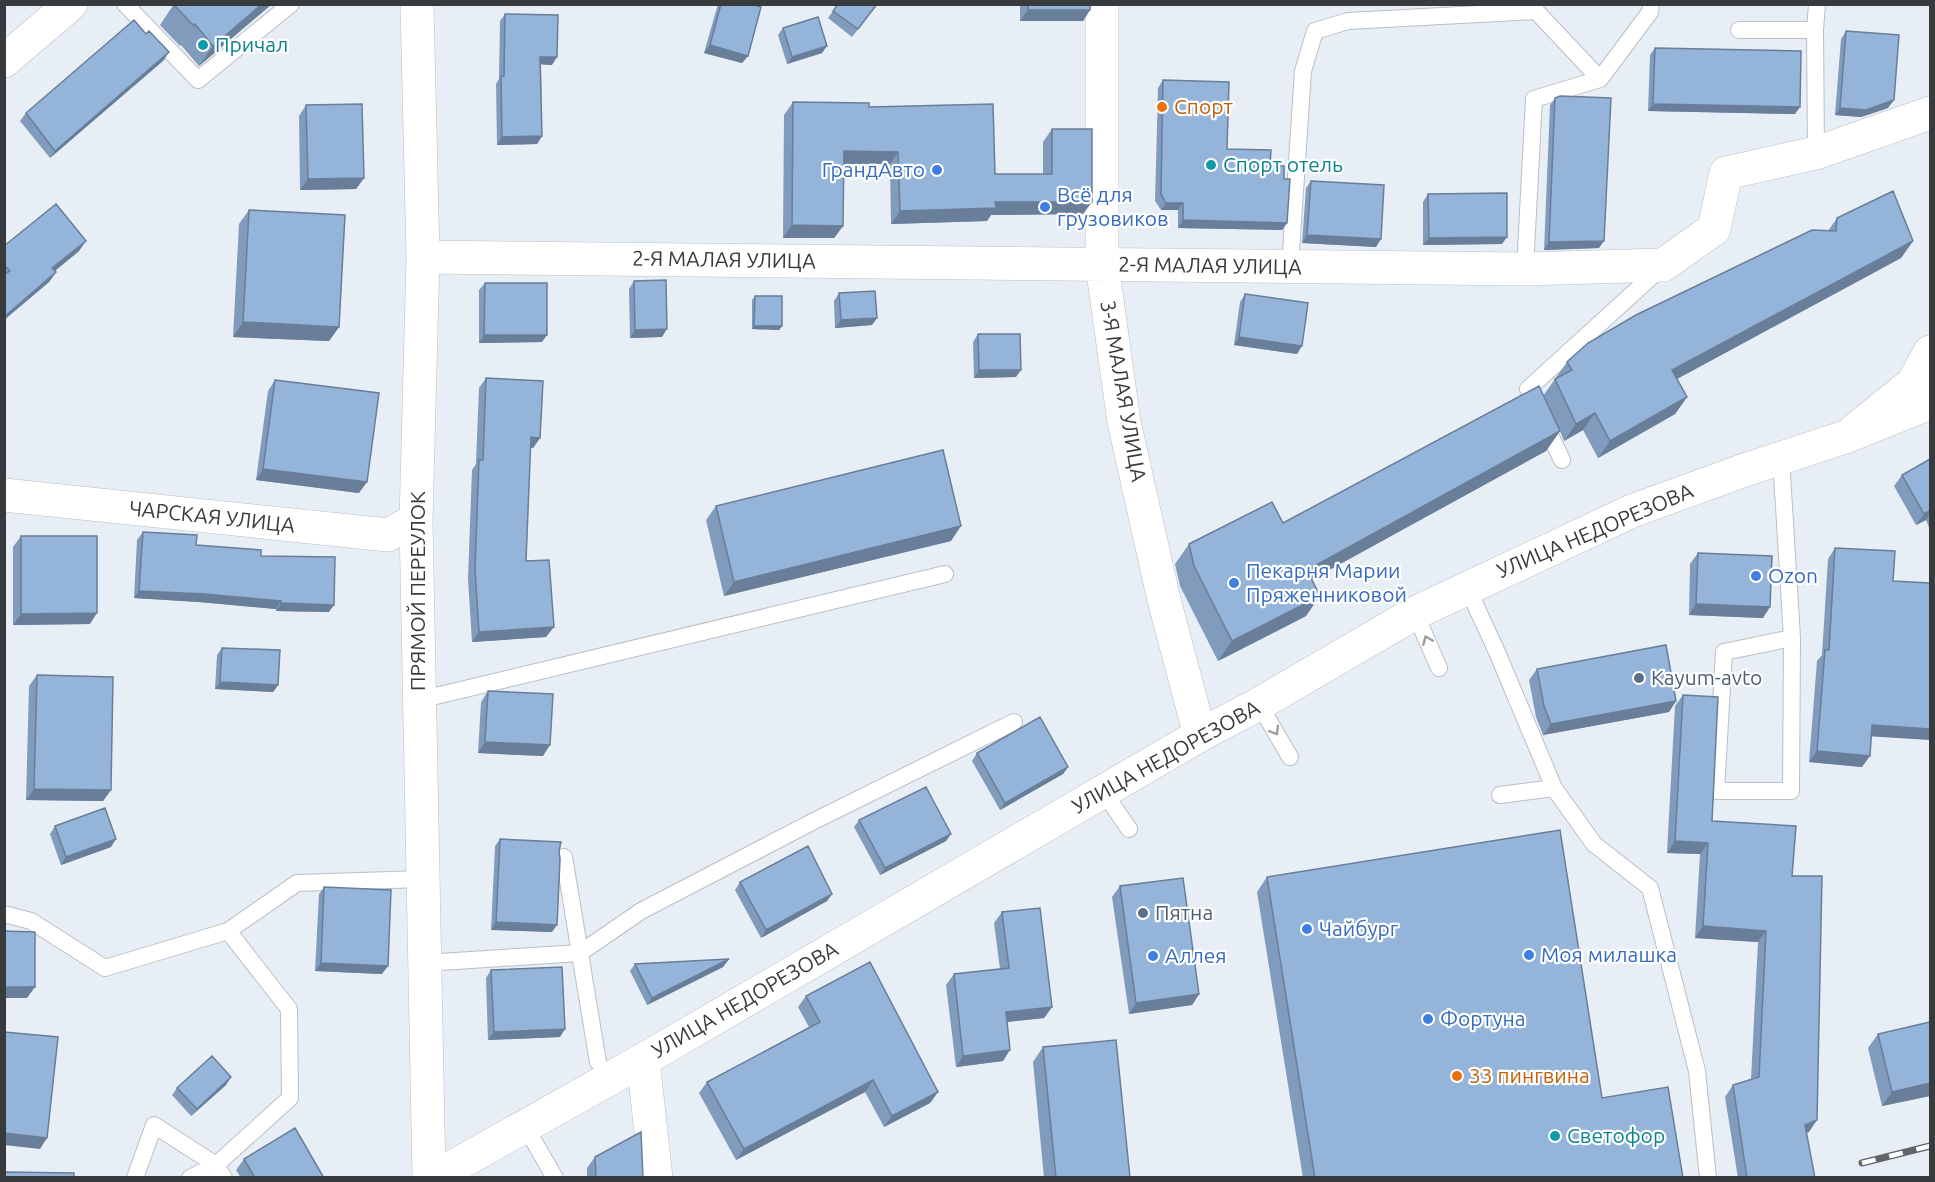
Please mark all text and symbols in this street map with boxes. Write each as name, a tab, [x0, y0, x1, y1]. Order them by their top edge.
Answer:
place label: Причал	[215, 32, 288, 56]
marker: Причал	[196, 38, 210, 52]
place label: Спорт	[1174, 94, 1233, 118]
marker: Спорт	[1155, 100, 1169, 114]
place label: Спорт отель	[1223, 152, 1343, 176]
place label: ГрандАвто	[822, 157, 925, 181]
marker: Спорт отель	[1204, 158, 1218, 172]
marker: ГрандАвто	[930, 163, 944, 177]
place label: Всё для грузовиков	[1057, 182, 1169, 230]
marker: Всё для грузовиков	[1038, 200, 1052, 214]
street label: 2-Я МАЛАЯ УЛИЦА	[632, 245, 816, 273]
street label: 2-Я МАЛАЯ УЛИЦА	[1118, 251, 1302, 279]
street label: 3-Я МАЛАЯ УЛИЦА	[1096, 298, 1152, 484]
street label: УЛИЦА НЕДОРЕЗОВА	[1493, 478, 1697, 582]
street label: ПРЯМОЙ ПЕРЕУЛОК	[405, 491, 429, 691]
street label: ЧАРСКАЯ УЛИЦА	[128, 495, 296, 537]
place label: Пекарня Марии Пряженниковой	[1246, 558, 1407, 606]
place label: Ozon	[1768, 563, 1818, 587]
marker: Ozon	[1749, 569, 1763, 583]
marker: Пекарня Марии Пряженниковой	[1227, 576, 1241, 590]
one-way arrow	[1422, 636, 1434, 647]
place label: Kayum-avto	[1651, 665, 1762, 689]
marker: Kayum-avto	[1632, 671, 1646, 685]
street label: УЛИЦА НЕДОРЕЗОВА	[1068, 694, 1264, 818]
one-way arrow	[1267, 725, 1279, 735]
place label: Пятна	[1155, 900, 1213, 924]
marker: Пятна	[1136, 906, 1150, 920]
place label: Чайбург	[1319, 916, 1399, 940]
marker: Чайбург	[1300, 922, 1314, 936]
street label: УЛИЦА НЕДОРЕЗОВА	[647, 936, 842, 1062]
place label: Моя милашка	[1541, 942, 1677, 966]
place label: Аллея	[1165, 943, 1227, 967]
marker: Моя милашка	[1522, 948, 1536, 962]
marker: Аллея	[1146, 949, 1160, 963]
place label: Фортуна	[1440, 1006, 1526, 1030]
marker: Фортуна	[1421, 1012, 1435, 1026]
place label: 33 пингвина	[1469, 1063, 1590, 1087]
marker: 33 пингвина	[1450, 1069, 1464, 1083]
place label: Светофор	[1567, 1123, 1665, 1147]
marker: Светофор	[1548, 1129, 1562, 1143]

